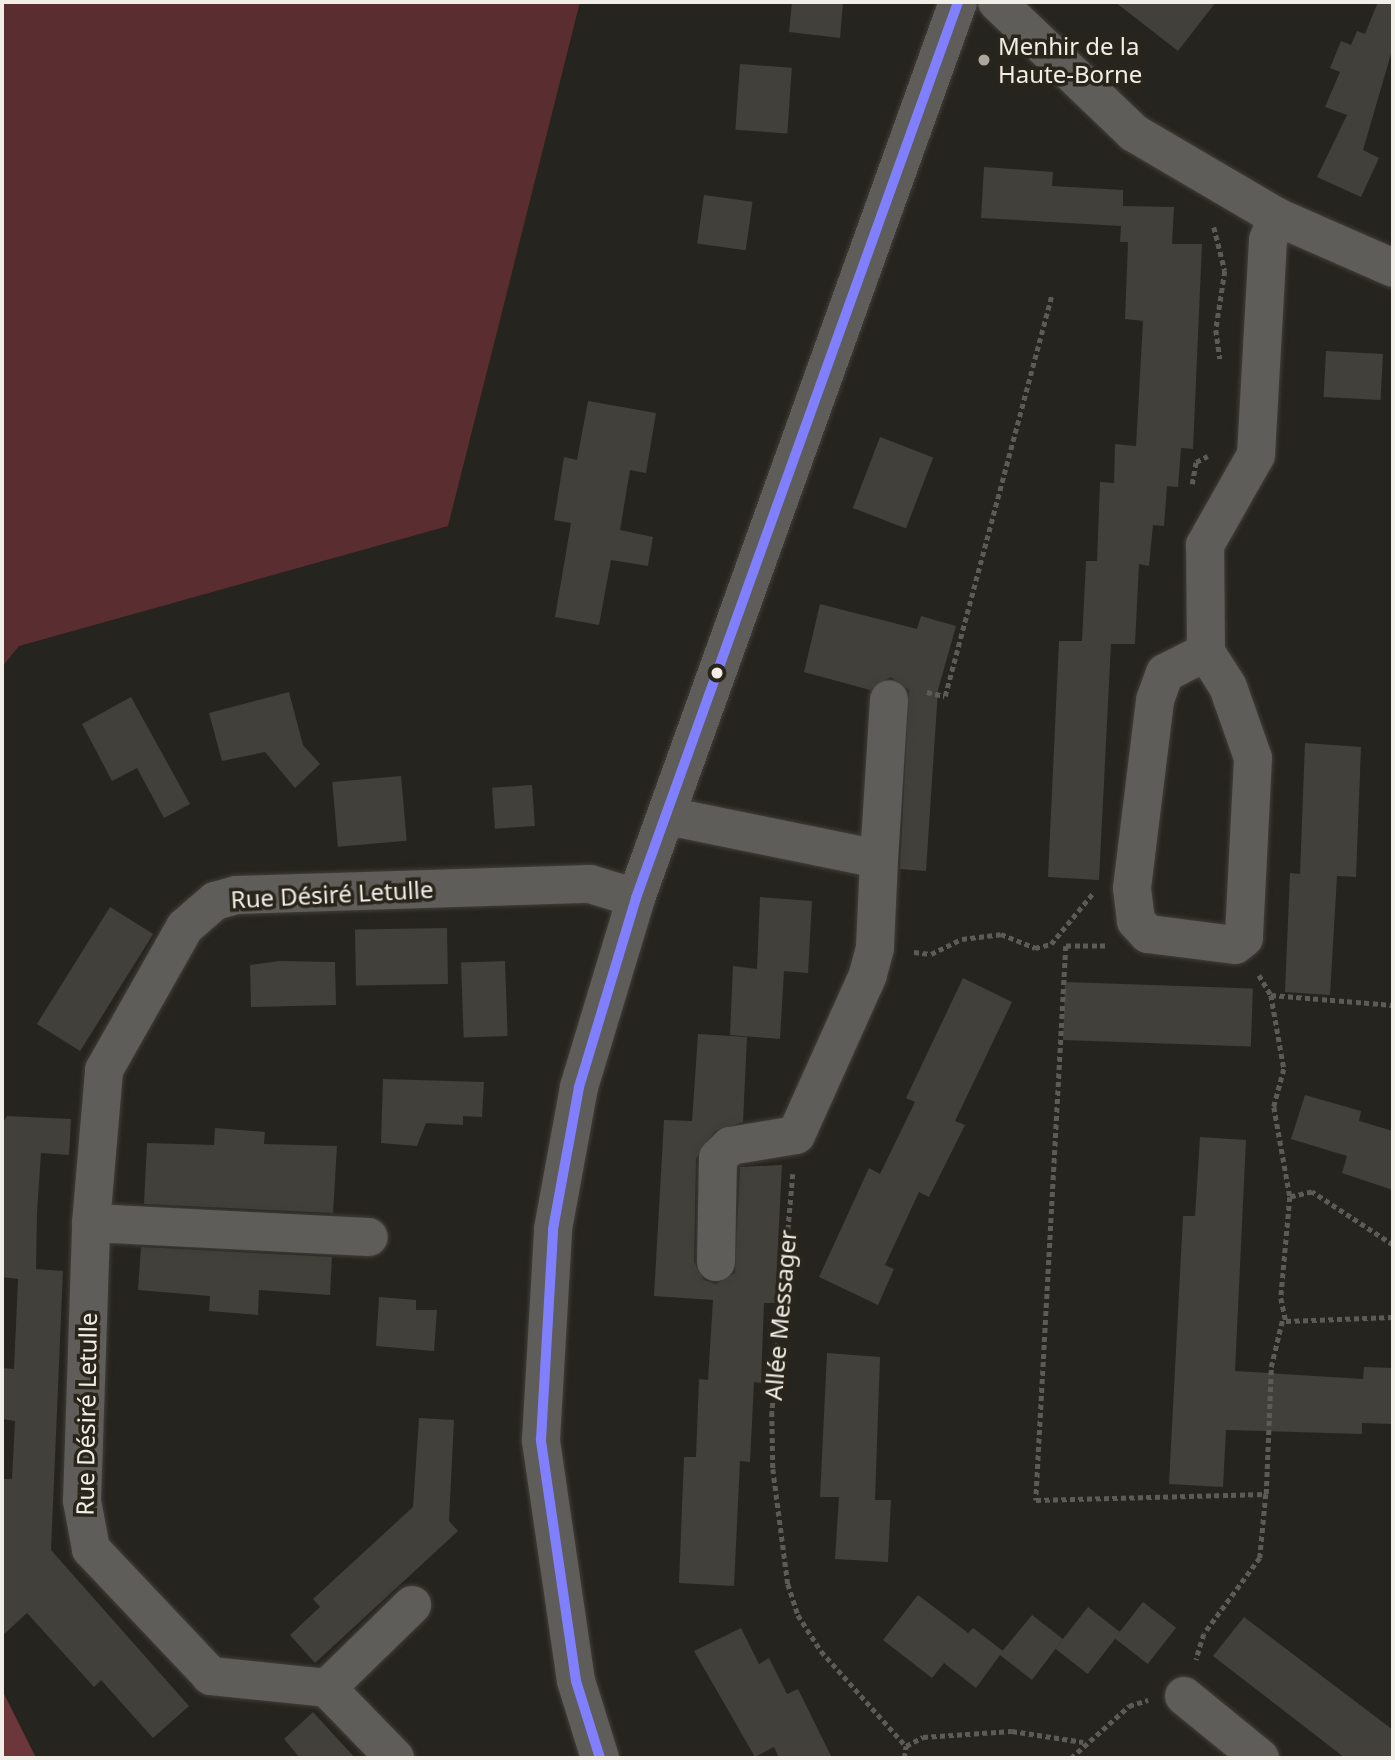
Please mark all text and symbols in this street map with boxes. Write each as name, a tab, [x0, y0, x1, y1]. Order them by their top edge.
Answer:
place label: Menhir de la Haute-Borne	[998, 32, 1142, 88]
marker: Menhir de la Haute-Borne	[976, 52, 992, 68]
unlabelled marker	[710, 666, 724, 680]
street label: Rue Désiré Letulle	[230, 874, 434, 914]
street label: Allée Messager	[758, 1229, 802, 1401]
street label: Rue Désiré Letulle	[70, 1312, 102, 1516]

